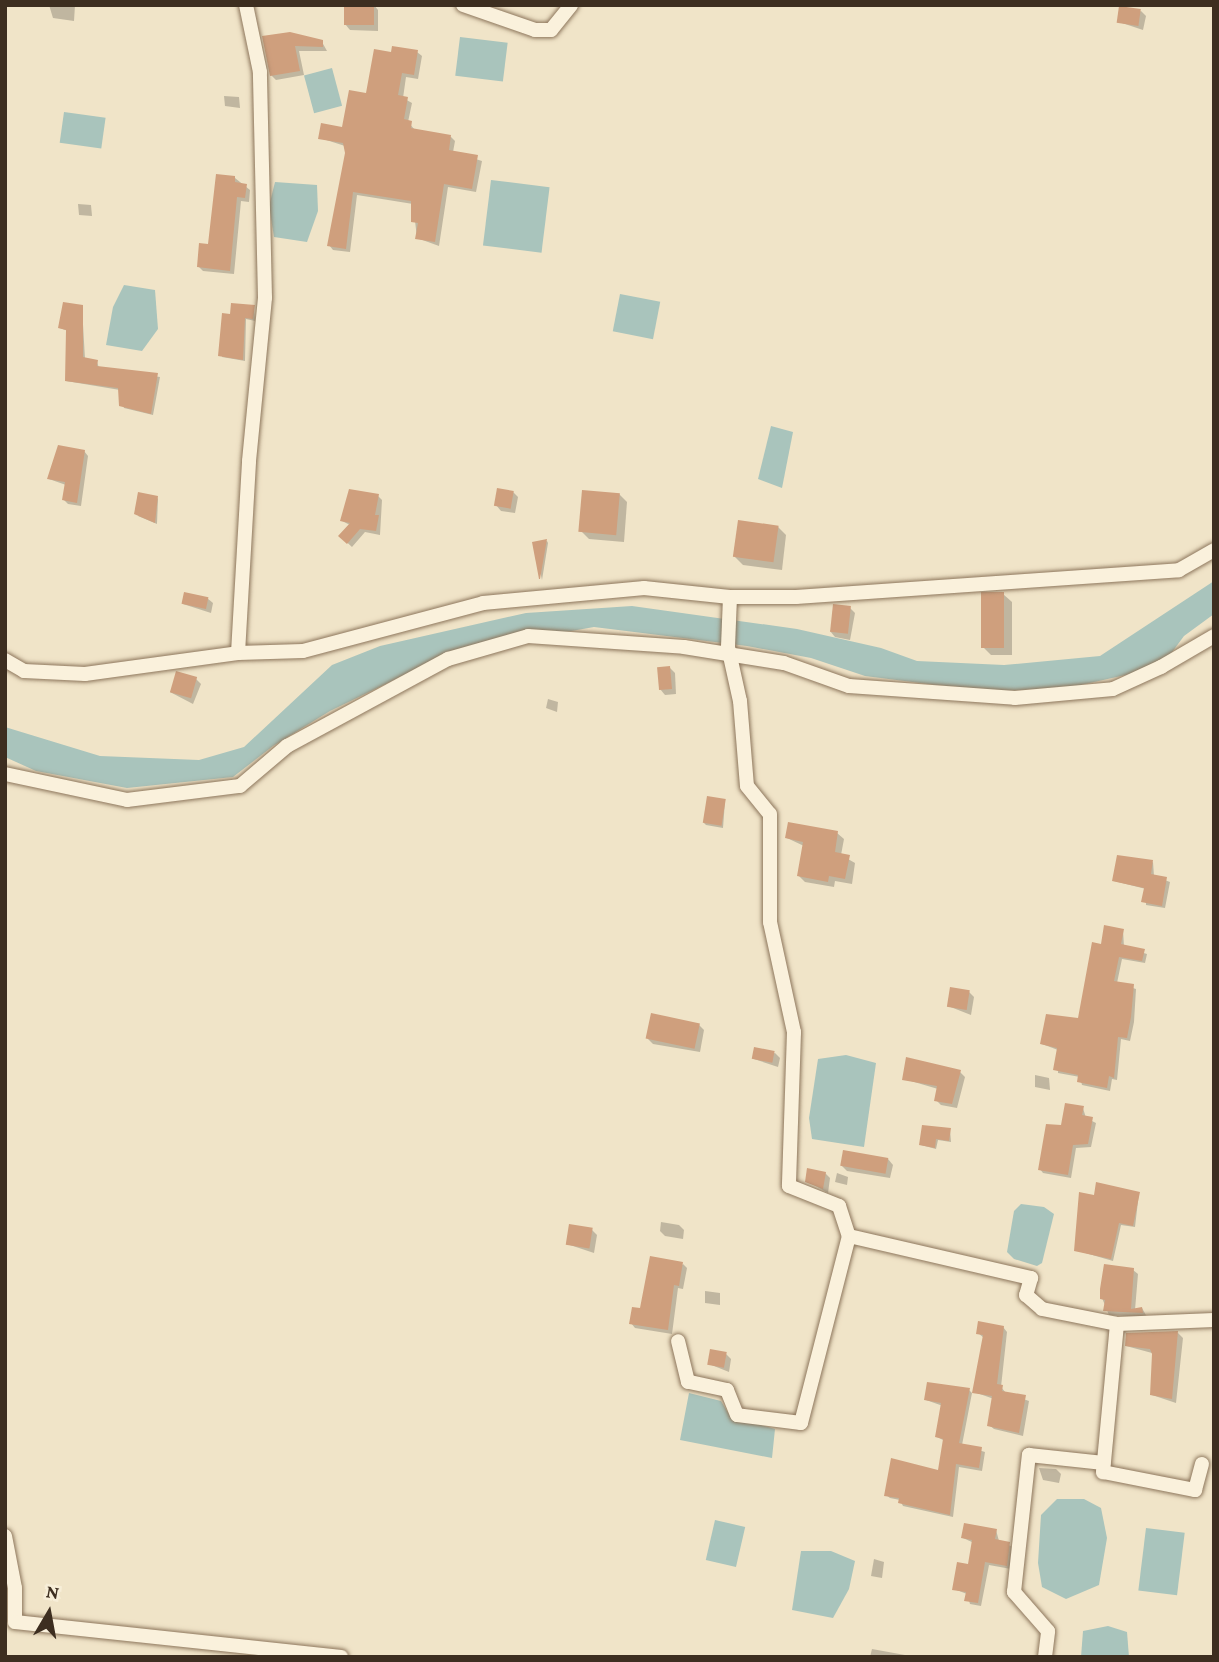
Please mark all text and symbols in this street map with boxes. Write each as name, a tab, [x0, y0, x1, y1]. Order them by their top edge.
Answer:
north arrow	[14, 1578, 84, 1648]
text: N	[45, 1580, 61, 1603]

